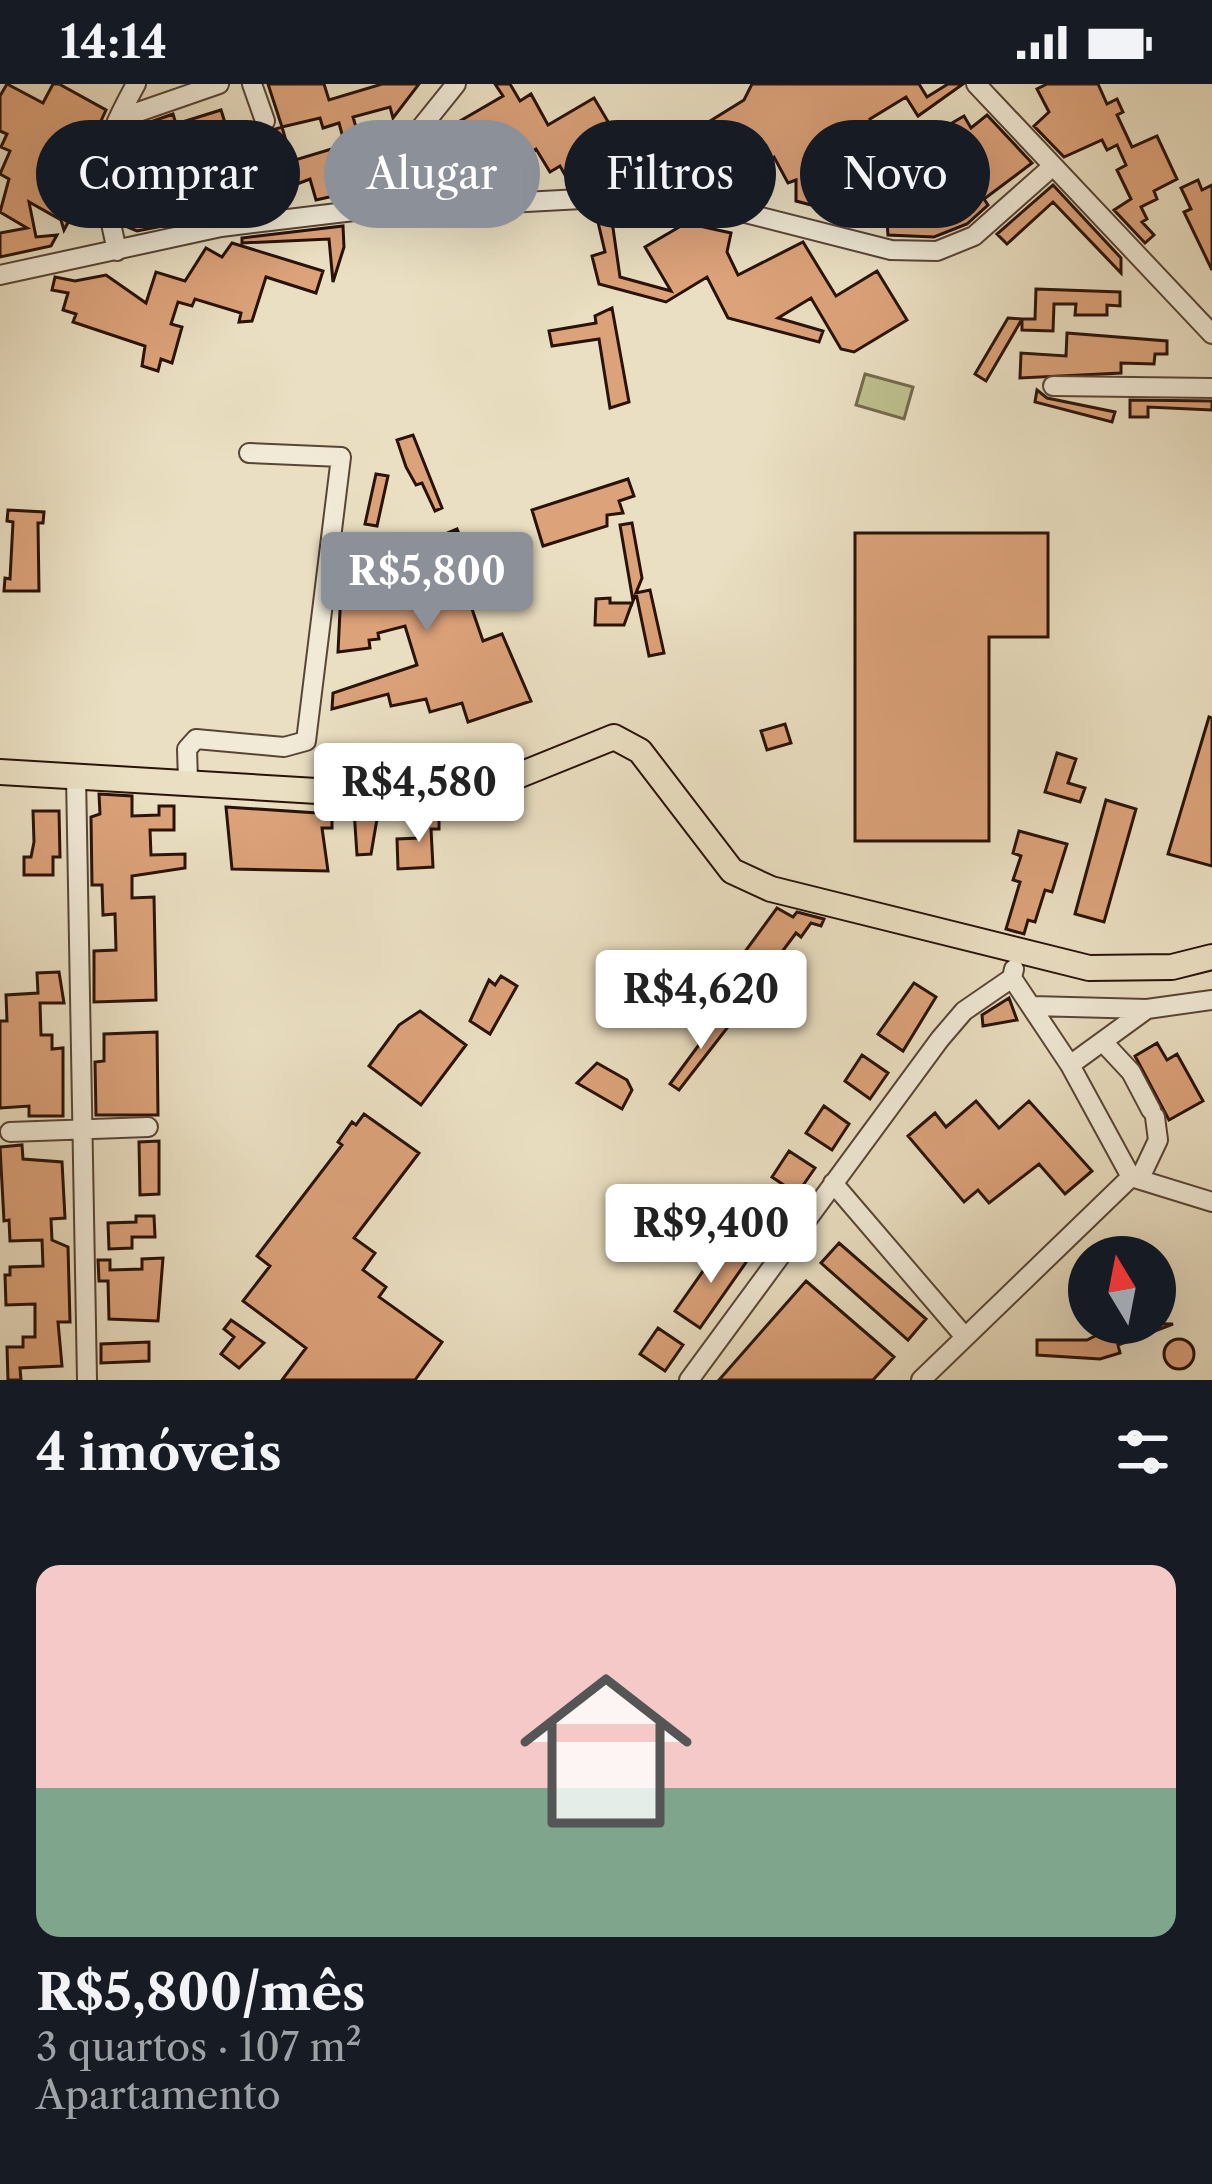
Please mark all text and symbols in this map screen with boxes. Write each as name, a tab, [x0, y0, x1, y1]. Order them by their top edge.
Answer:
text: 14:14	[60, 14, 167, 70]
chip: Comprar	[36, 120, 300, 228]
chip: Alugar	[324, 120, 540, 228]
chip: Filtros	[564, 120, 776, 228]
chip: Novo	[800, 120, 990, 228]
pin: R$5,800	[316, 532, 538, 634]
text: R$5,800	[348, 547, 506, 595]
pin: R$4,580	[308, 743, 530, 845]
text: R$4,580	[341, 758, 497, 806]
pin: R$4,620	[590, 950, 812, 1052]
text: R$4,620	[623, 965, 779, 1013]
pin: R$9,400	[600, 1184, 822, 1286]
text: R$9,400	[632, 1199, 790, 1247]
north arrow	[1068, 1236, 1176, 1344]
map controls	[1068, 1236, 1176, 1344]
icon: filters	[1110, 1419, 1176, 1485]
text: 4 imóveis	[36, 1421, 282, 1483]
icon: home	[498, 1643, 714, 1859]
text: R$5,800/mês	[36, 1961, 366, 2023]
text: 3 quartos · 107 m²	[36, 2023, 362, 2071]
text: Apartamento	[36, 2071, 281, 2119]

